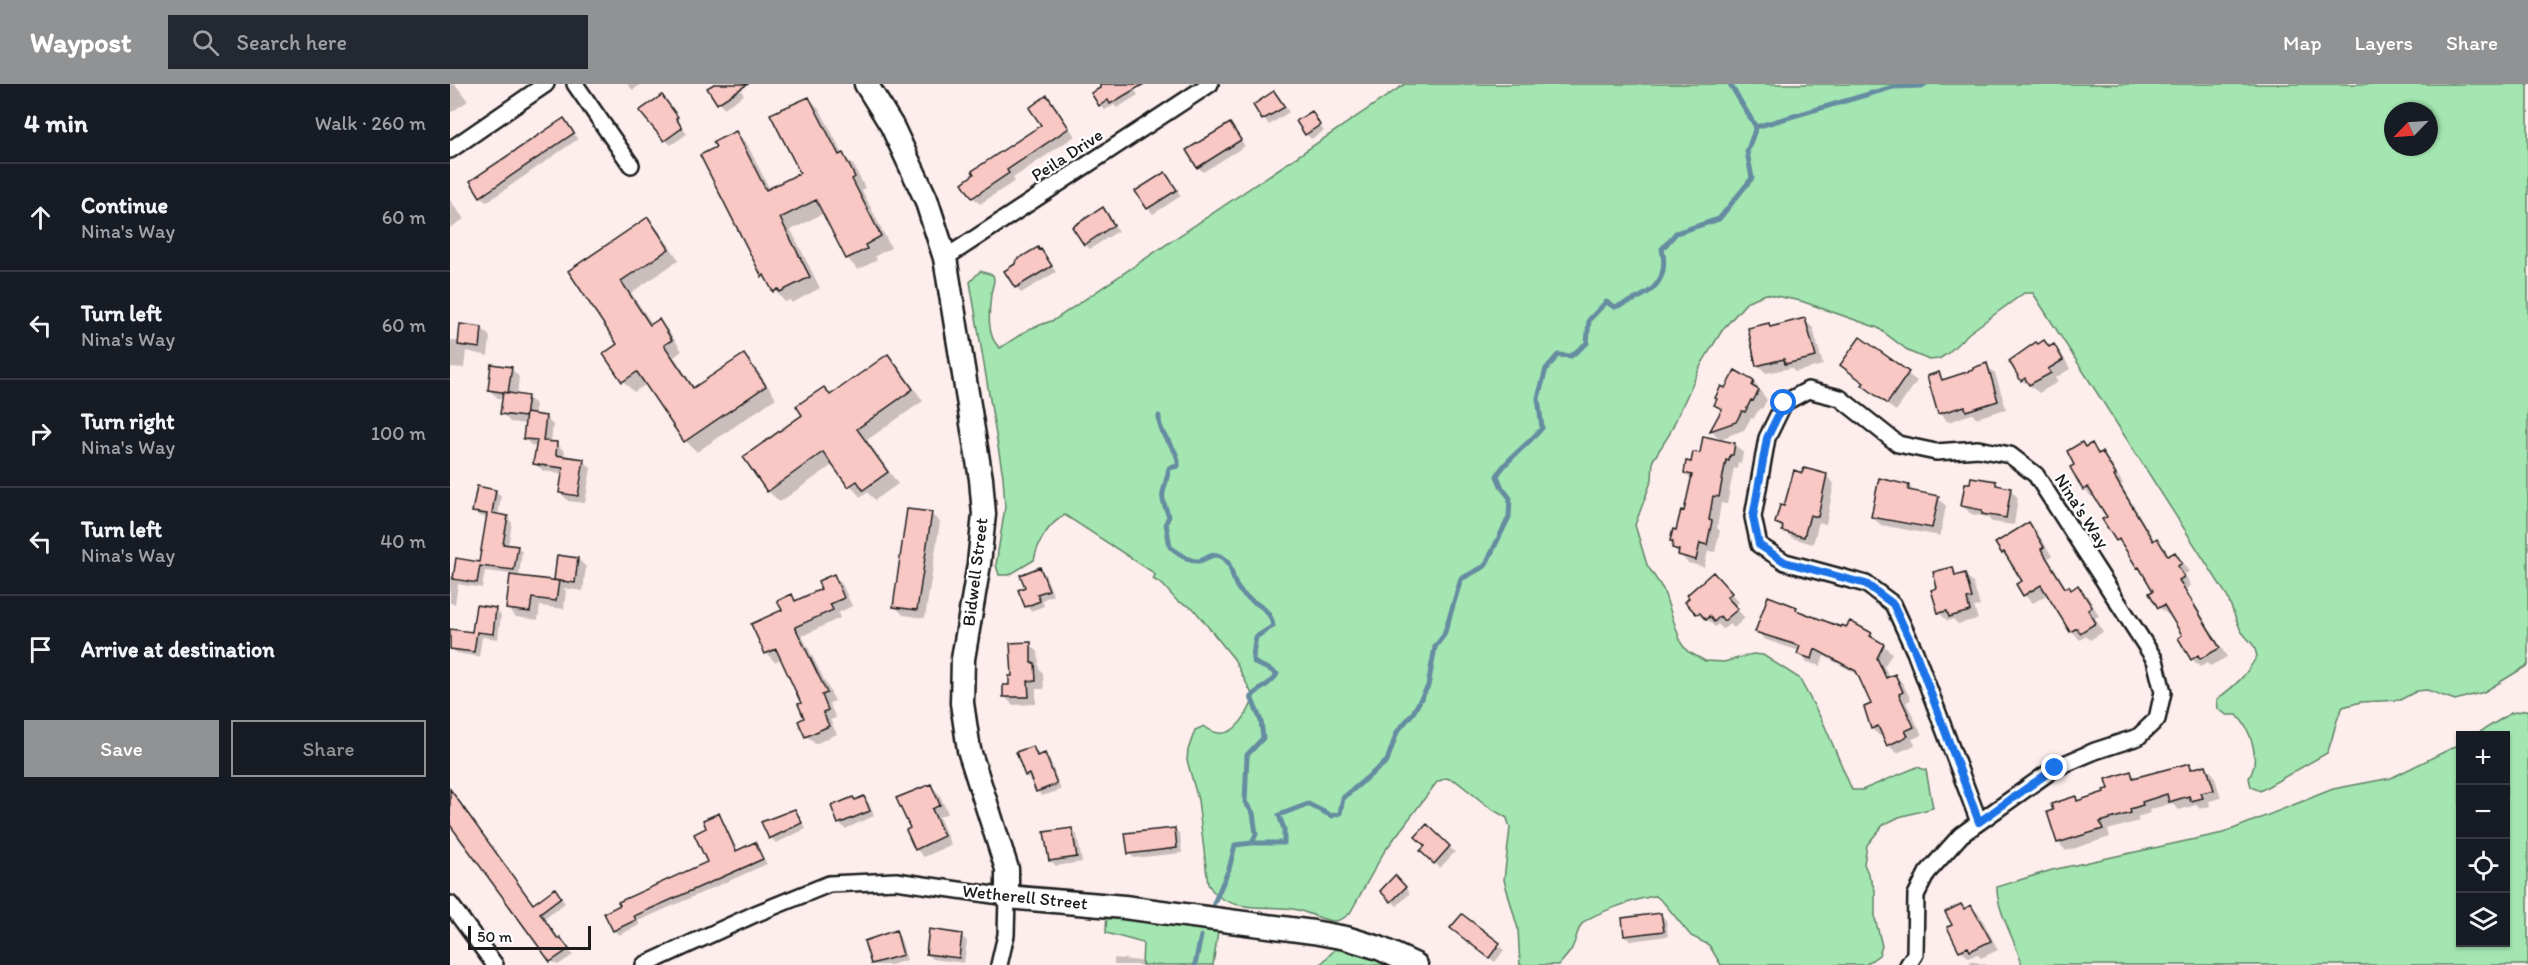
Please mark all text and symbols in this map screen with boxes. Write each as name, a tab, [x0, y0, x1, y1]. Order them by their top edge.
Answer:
search box	[168, 15, 588, 69]
text: Waypost	[30, 25, 132, 59]
icon: search	[189, 26, 222, 59]
text: Search here	[237, 29, 347, 56]
text: Map	[2283, 30, 2322, 55]
text: Layers	[2355, 30, 2413, 55]
text: Share	[2446, 30, 2498, 55]
north arrow	[2384, 102, 2438, 156]
text: 4 min	[24, 107, 88, 139]
text: Walk · 260 m	[315, 111, 426, 135]
street label: Peila Drive	[1027, 124, 1107, 186]
text: Continue	[81, 192, 168, 219]
icon: ahead	[24, 201, 57, 234]
text: 60 m	[382, 205, 426, 229]
text: Nina's Way	[81, 219, 175, 243]
text: Turn left	[81, 300, 162, 327]
icon: left	[24, 309, 57, 342]
text: 60 m	[382, 313, 426, 337]
text: Nina's Way	[81, 327, 175, 351]
route start	[1770, 389, 1796, 415]
text: Turn right	[81, 408, 175, 435]
icon: right	[24, 417, 57, 450]
text: 100 m	[371, 421, 426, 445]
text: Nina's Way	[81, 435, 175, 459]
street label: Nina's Way	[2050, 470, 2114, 553]
text: Turn left	[81, 516, 162, 543]
street label: Bidwell Street	[957, 516, 993, 627]
icon: left	[24, 525, 57, 558]
text: 40 m	[380, 529, 426, 553]
text: Nina's Way	[81, 543, 175, 567]
icon: arrive	[24, 633, 57, 666]
text: Arrive at destination	[81, 636, 275, 663]
button: Save	[24, 720, 219, 777]
button: Share	[231, 720, 426, 777]
map controls	[2456, 731, 2510, 947]
button: +	[2456, 731, 2510, 785]
route end	[2041, 754, 2067, 780]
button: −	[2456, 785, 2510, 839]
button: locate	[2456, 839, 2510, 893]
street label: Wetherell Street	[961, 879, 1089, 915]
button: layers	[2456, 893, 2510, 947]
scale bar	[468, 923, 591, 950]
text: 50 m	[477, 927, 512, 946]

